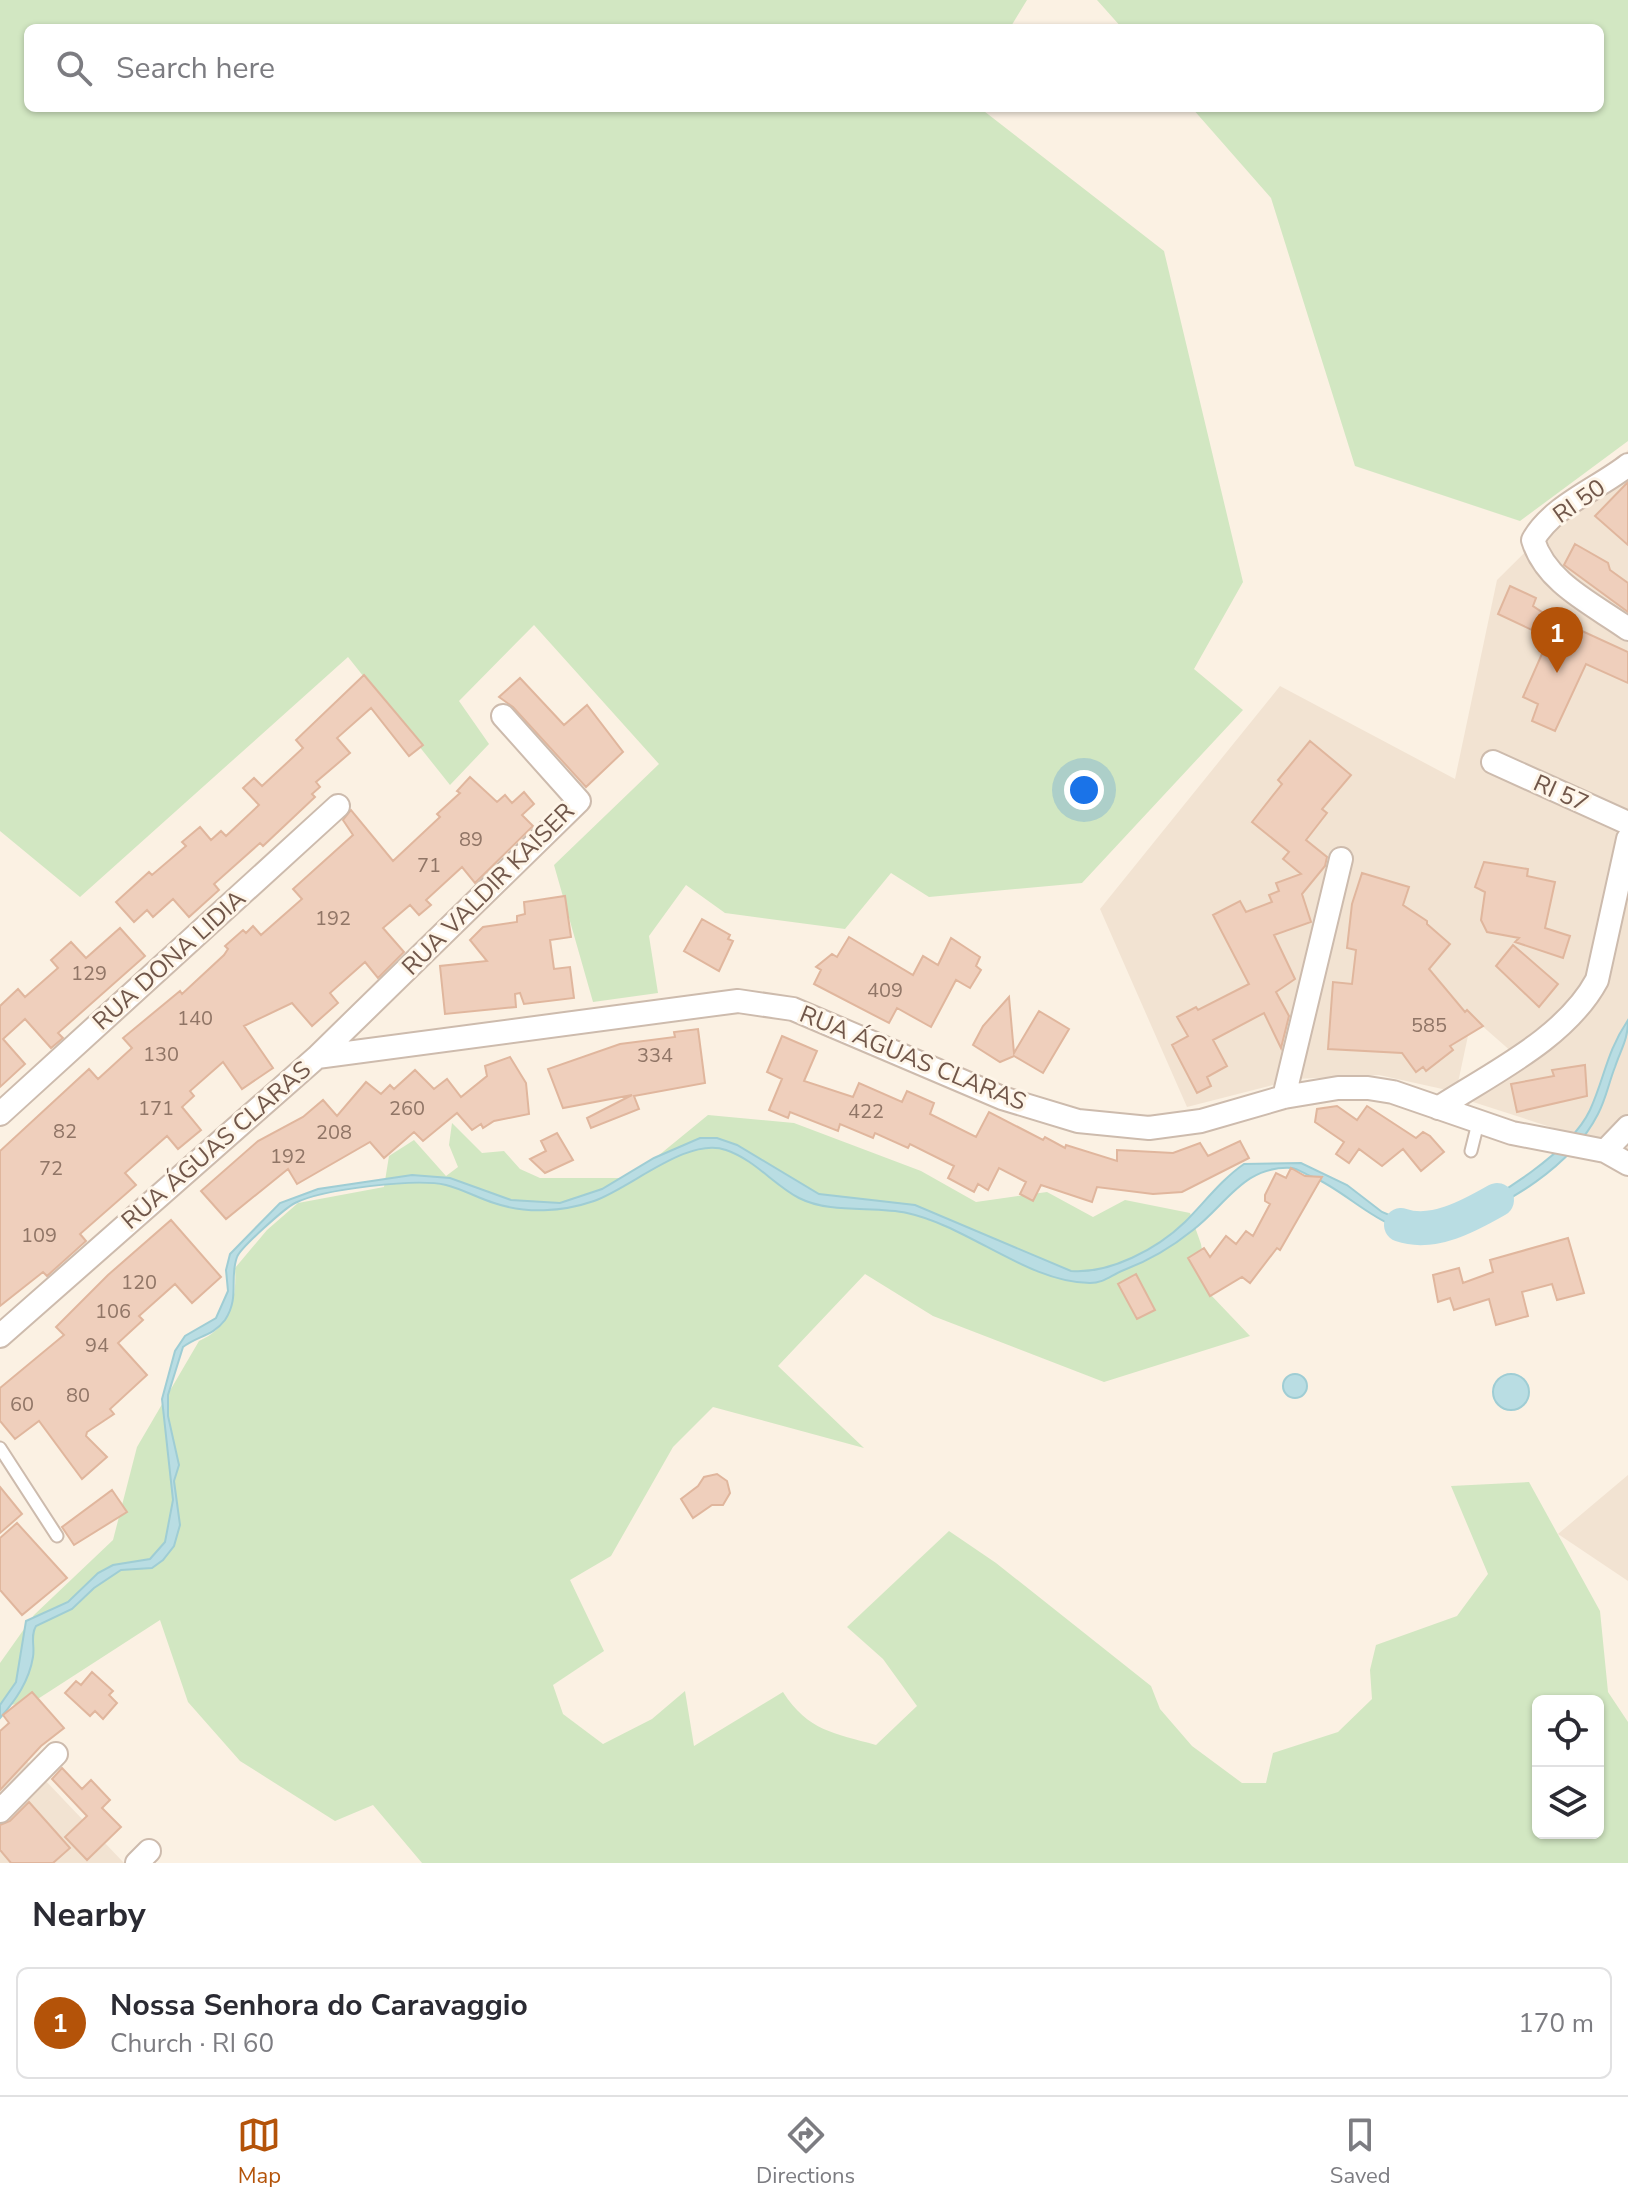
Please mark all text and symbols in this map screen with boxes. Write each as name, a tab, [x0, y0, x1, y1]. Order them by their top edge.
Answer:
search box	[24, 24, 1604, 112]
icon: search	[52, 46, 96, 90]
text: Search here	[116, 48, 275, 89]
street label: RI 50	[1546, 471, 1612, 531]
pin: 1	[1531, 607, 1583, 673]
street label: RI 57	[1528, 767, 1594, 819]
your location	[1064, 770, 1104, 810]
street label: RUA VALDIR KAISER	[395, 796, 581, 982]
house number: 89	[459, 826, 483, 853]
house number: 71	[417, 852, 441, 879]
street label: RUA DONA LIDIA	[86, 882, 253, 1037]
house number: 192	[315, 905, 351, 932]
house number: 129	[71, 960, 107, 987]
house number: 409	[867, 977, 903, 1004]
street label: RUA ÁGUAS CLARAS	[795, 998, 1031, 1118]
house number: 140	[177, 1005, 213, 1032]
house number: 585	[1411, 1012, 1447, 1039]
house number: 130	[143, 1041, 179, 1068]
house number: 334	[637, 1042, 673, 1069]
street label: RUA ÁGUAS CLARAS	[114, 1054, 318, 1236]
house number: 171	[138, 1095, 174, 1122]
house number: 260	[389, 1095, 425, 1122]
house number: 422	[848, 1098, 884, 1125]
house number: 82	[53, 1118, 77, 1145]
house number: 208	[316, 1119, 352, 1146]
house number: 192	[270, 1143, 306, 1170]
house number: 72	[39, 1155, 63, 1182]
house number: 109	[21, 1222, 57, 1249]
house number: 120	[121, 1269, 157, 1296]
house number: 106	[95, 1298, 131, 1325]
house number: 94	[85, 1332, 109, 1359]
house number: 80	[66, 1382, 90, 1409]
house number: 60	[10, 1391, 34, 1418]
map controls	[1532, 1695, 1604, 1839]
button: locate	[1532, 1695, 1604, 1767]
button: layers	[1532, 1767, 1604, 1839]
text: Nearby	[32, 1892, 146, 1938]
text: Nossa Senhora do Caravaggio	[110, 1985, 528, 2026]
text: 1	[52, 2006, 68, 2041]
text: 170 m	[1518, 2006, 1594, 2041]
text: Church · RI 60	[110, 2026, 274, 2061]
tab: Map	[237, 2113, 281, 2191]
tab: Directions	[756, 2113, 855, 2191]
tab: Saved	[1330, 2113, 1391, 2191]

